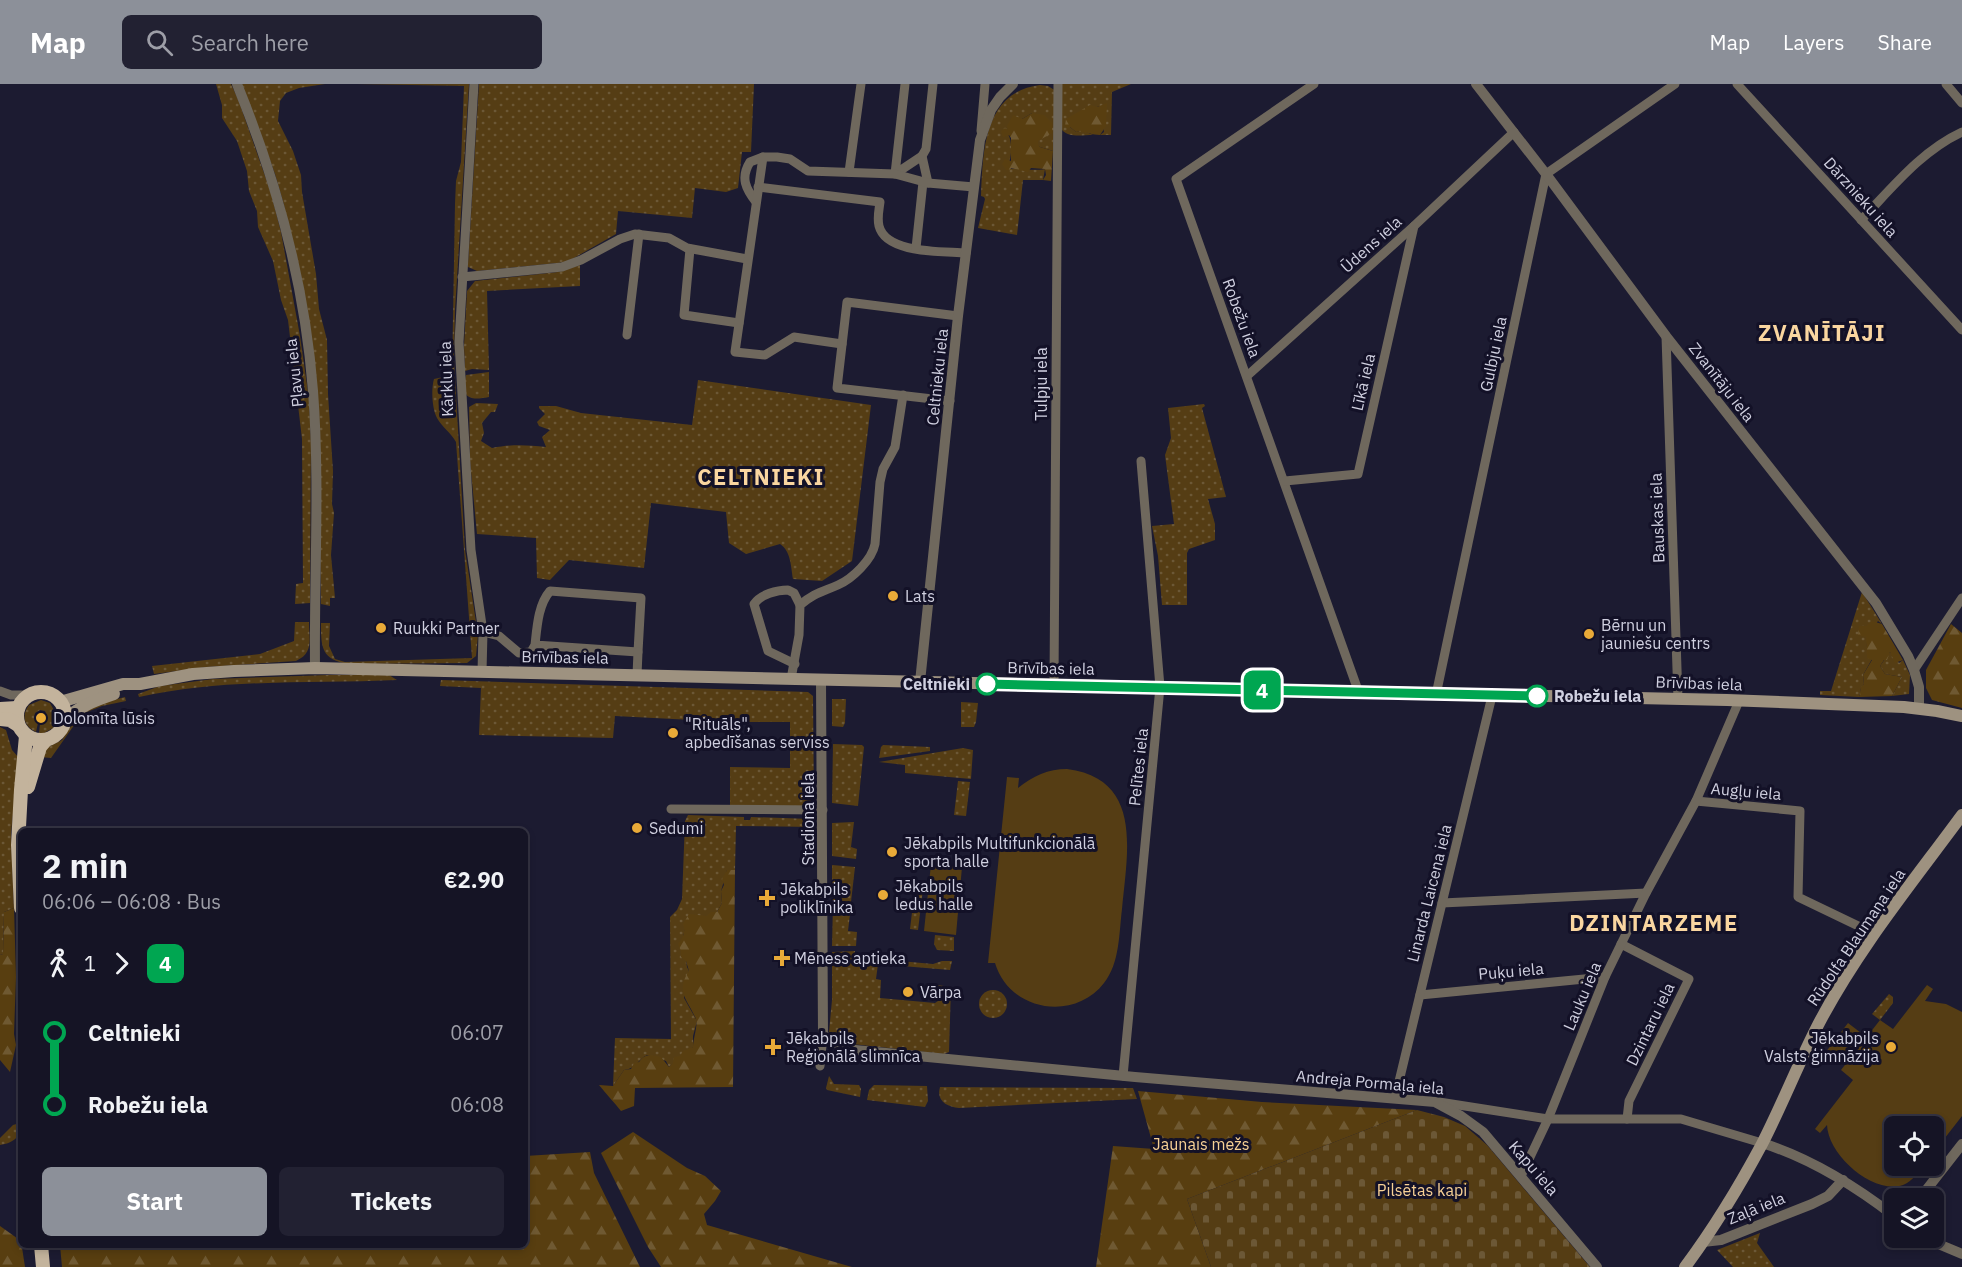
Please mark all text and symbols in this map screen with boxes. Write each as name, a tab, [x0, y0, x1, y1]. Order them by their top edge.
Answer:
search box	[122, 15, 542, 69]
text: Map	[30, 24, 86, 61]
icon: search	[143, 26, 176, 59]
text: Search here	[191, 28, 309, 57]
text: Map	[1710, 28, 1750, 56]
text: Layers	[1783, 28, 1845, 56]
text: Share	[1878, 28, 1932, 56]
street label: Dārznieku iela	[1820, 153, 1903, 242]
street label: Ūdens iela	[1336, 211, 1406, 277]
street label: Robežu iela	[1218, 276, 1266, 361]
street label: Gulbju iela	[1475, 314, 1511, 393]
district label: ZVANĪTĀJI	[1758, 318, 1886, 347]
street label: Celtnieku iela	[922, 327, 952, 426]
street label: Pļavu iela	[280, 337, 309, 408]
street label: Zvanītāju iela	[1685, 338, 1760, 426]
street label: Kārklu iela	[435, 340, 457, 417]
street label: Tulpju iela	[1031, 347, 1051, 421]
street label: Līkā iela	[1347, 351, 1379, 413]
district label: CELTNIEKI	[697, 462, 825, 491]
street label: Bauskas iela	[1645, 472, 1669, 563]
place label: Lats	[905, 586, 935, 606]
marker: Lats	[886, 589, 900, 603]
place label: Bērnu un jauniešu centrs	[1601, 615, 1710, 653]
place label: Ruukki Partner	[393, 618, 500, 638]
marker: Ruukki Partner	[374, 621, 388, 635]
marker: Bērnu un jauniešu centrs	[1582, 627, 1596, 641]
street label: Brīvības iela	[521, 646, 609, 668]
street label: Brīvības iela	[1007, 657, 1095, 679]
line badge: 4	[1242, 670, 1282, 710]
street label: Brīvības iela	[1655, 671, 1743, 695]
marker: Celtnieki	[976, 673, 998, 695]
place label: Celtnieki	[903, 674, 970, 694]
text: 4	[1256, 676, 1268, 704]
marker: Robežu iela	[1526, 685, 1548, 707]
place label: Robežu iela	[1554, 686, 1641, 706]
place label: Dolomīta lūsis	[53, 708, 155, 728]
marker: Dolomīta lūsis	[34, 711, 48, 725]
place label: "Rituāls", apbedīšanas serviss	[685, 714, 830, 752]
marker: "Rituāls", apbedīšanas serviss	[666, 726, 680, 740]
street label: Pelītes iela	[1124, 727, 1152, 807]
street label: Stadiona iela	[798, 772, 818, 865]
street label: Augļu iela	[1710, 778, 1783, 805]
place label: Sedumi	[649, 818, 703, 838]
marker: Sedumi	[630, 821, 644, 835]
street label: Linarda Laicena iela	[1402, 822, 1456, 964]
place label: Jēkabpils Multifunkcionālā sporta halle	[904, 833, 1096, 871]
text: 2 min	[42, 844, 128, 887]
marker: Jēkabpils Multifunkcionālā sporta halle	[885, 845, 899, 859]
street label: Rūdolfa Blaumaņa iela	[1803, 864, 1911, 1010]
text: €2.90	[444, 865, 504, 894]
place label: Jēkabpils ledus halle	[895, 876, 973, 914]
place label: Jēkabpils poliklīnika	[780, 879, 854, 917]
text: 06:06 – 06:08 · Bus	[42, 888, 221, 915]
marker: Jēkabpils ledus halle	[876, 888, 890, 902]
marker: Jēkabpils poliklīnika	[758, 889, 776, 907]
district label: DZINTARZEME	[1569, 908, 1739, 937]
icon: walk	[42, 947, 75, 980]
icon: forward	[105, 947, 138, 980]
place label: Mēness aptieka	[794, 948, 906, 968]
text: 4	[159, 949, 172, 977]
text: 1	[84, 950, 96, 977]
marker: Mēness aptieka	[775, 951, 789, 965]
street label: Puķu iela	[1477, 958, 1545, 985]
street label: Lauku iela	[1559, 958, 1606, 1033]
street label: Dzintaru iela	[1621, 979, 1679, 1069]
place label: Vārpa	[920, 982, 962, 1002]
marker: Vārpa	[901, 985, 915, 999]
text: Celtnieki	[88, 1018, 180, 1047]
text: 06:07	[450, 1019, 504, 1046]
place label: Jēkabpils Reģionālā slimnīca	[786, 1028, 921, 1066]
place label: Jēkabpils Valsts ģimnāzija	[1764, 1028, 1879, 1066]
marker: Jēkabpils Reģionālā slimnīca	[764, 1038, 782, 1056]
marker: Jēkabpils Valsts ģimnāzija	[1884, 1040, 1898, 1054]
street label: Andreja Pormaļa iela	[1295, 1066, 1445, 1099]
text: Robežu iela	[88, 1090, 208, 1119]
text: 06:08	[450, 1091, 504, 1118]
map controls	[1884, 1116, 1944, 1248]
button: locate	[1884, 1116, 1944, 1176]
park label: Jaunais mežs	[1153, 1134, 1249, 1154]
street label: Kapu iela	[1505, 1136, 1564, 1200]
button: Start	[42, 1167, 267, 1236]
button: Tickets	[279, 1167, 504, 1236]
park label: Pilsētas kapi	[1377, 1180, 1467, 1200]
street label: Zaļā iela	[1724, 1187, 1788, 1229]
button: layers	[1884, 1188, 1944, 1248]

